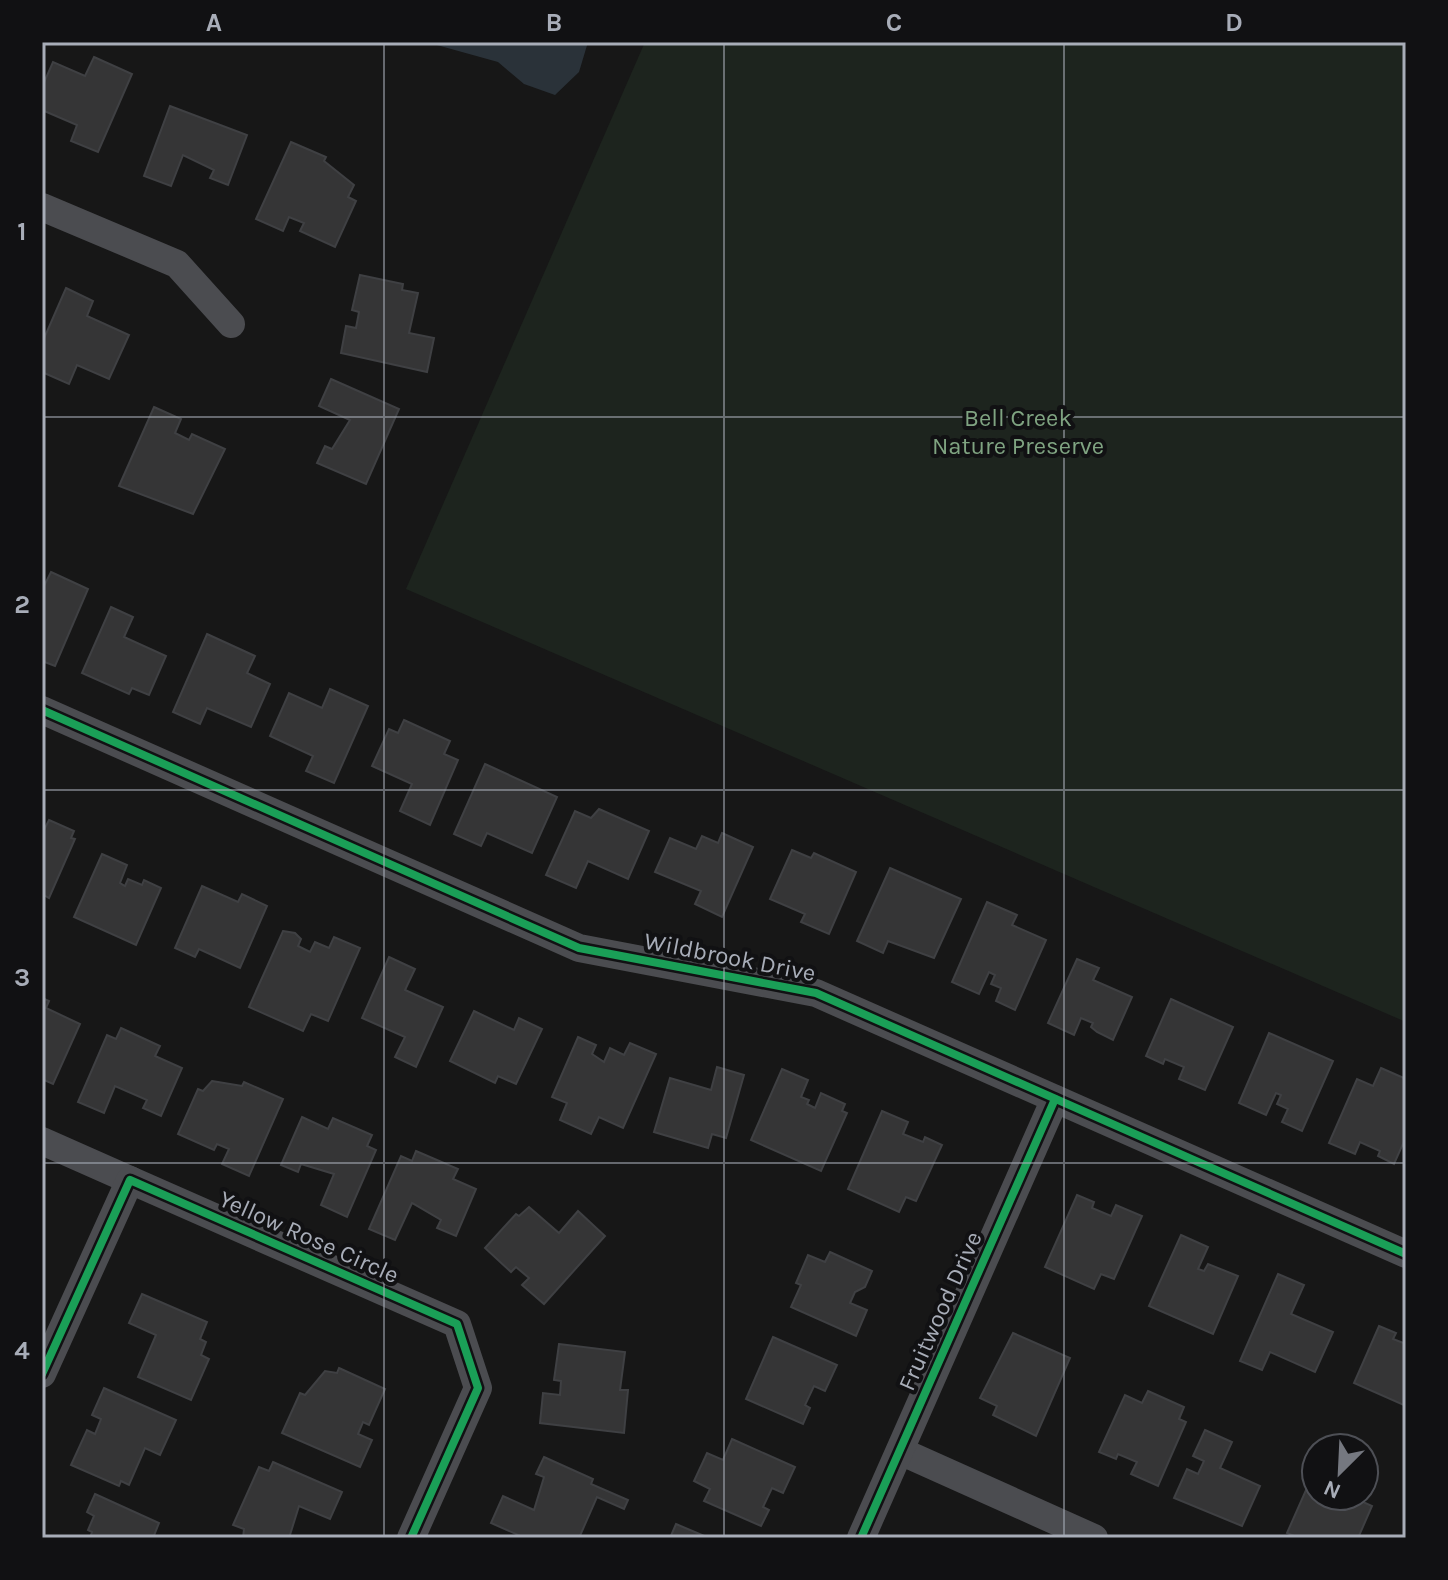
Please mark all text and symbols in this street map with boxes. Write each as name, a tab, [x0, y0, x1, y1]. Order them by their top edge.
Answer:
text: A	[206, 7, 222, 38]
text: B	[546, 7, 562, 38]
text: C	[886, 7, 902, 38]
text: D	[1225, 7, 1243, 38]
text: 1	[17, 216, 27, 247]
park label: Bell Creek Nature Preserve	[932, 404, 1104, 460]
text: 2	[14, 589, 30, 620]
street label: Wildbrook Drive	[642, 927, 818, 987]
text: 3	[14, 962, 30, 993]
street label: Yellow Rose Circle	[215, 1185, 403, 1289]
street label: Fruitwood Drive	[892, 1227, 988, 1395]
text: 4	[14, 1335, 30, 1366]
north arrow	[1300, 1432, 1380, 1512]
text: N	[1320, 1474, 1345, 1504]

